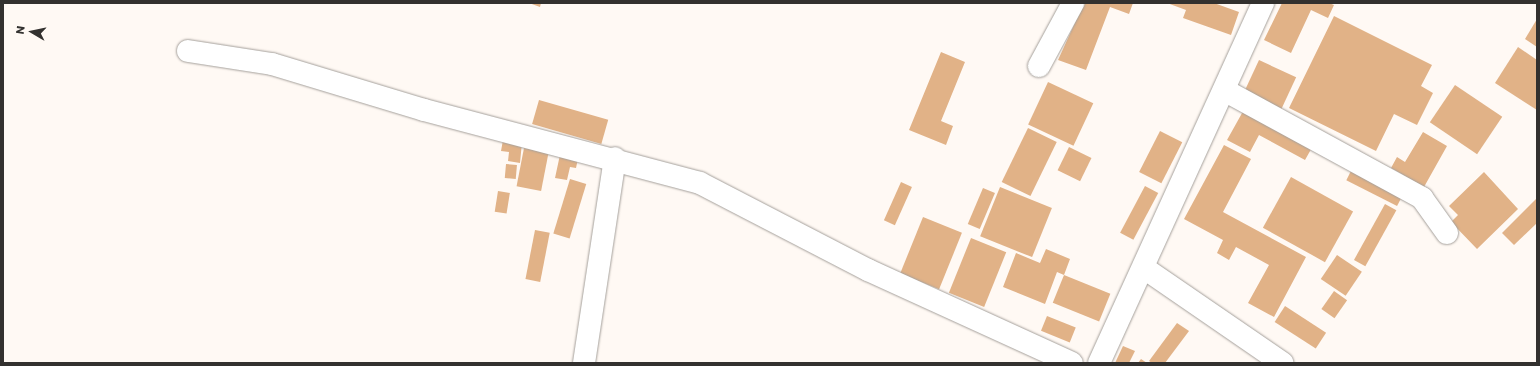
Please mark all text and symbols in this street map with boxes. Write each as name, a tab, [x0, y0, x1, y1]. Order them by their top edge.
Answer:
north arrow	[12, 12, 52, 52]
text: N	[12, 25, 29, 35]

